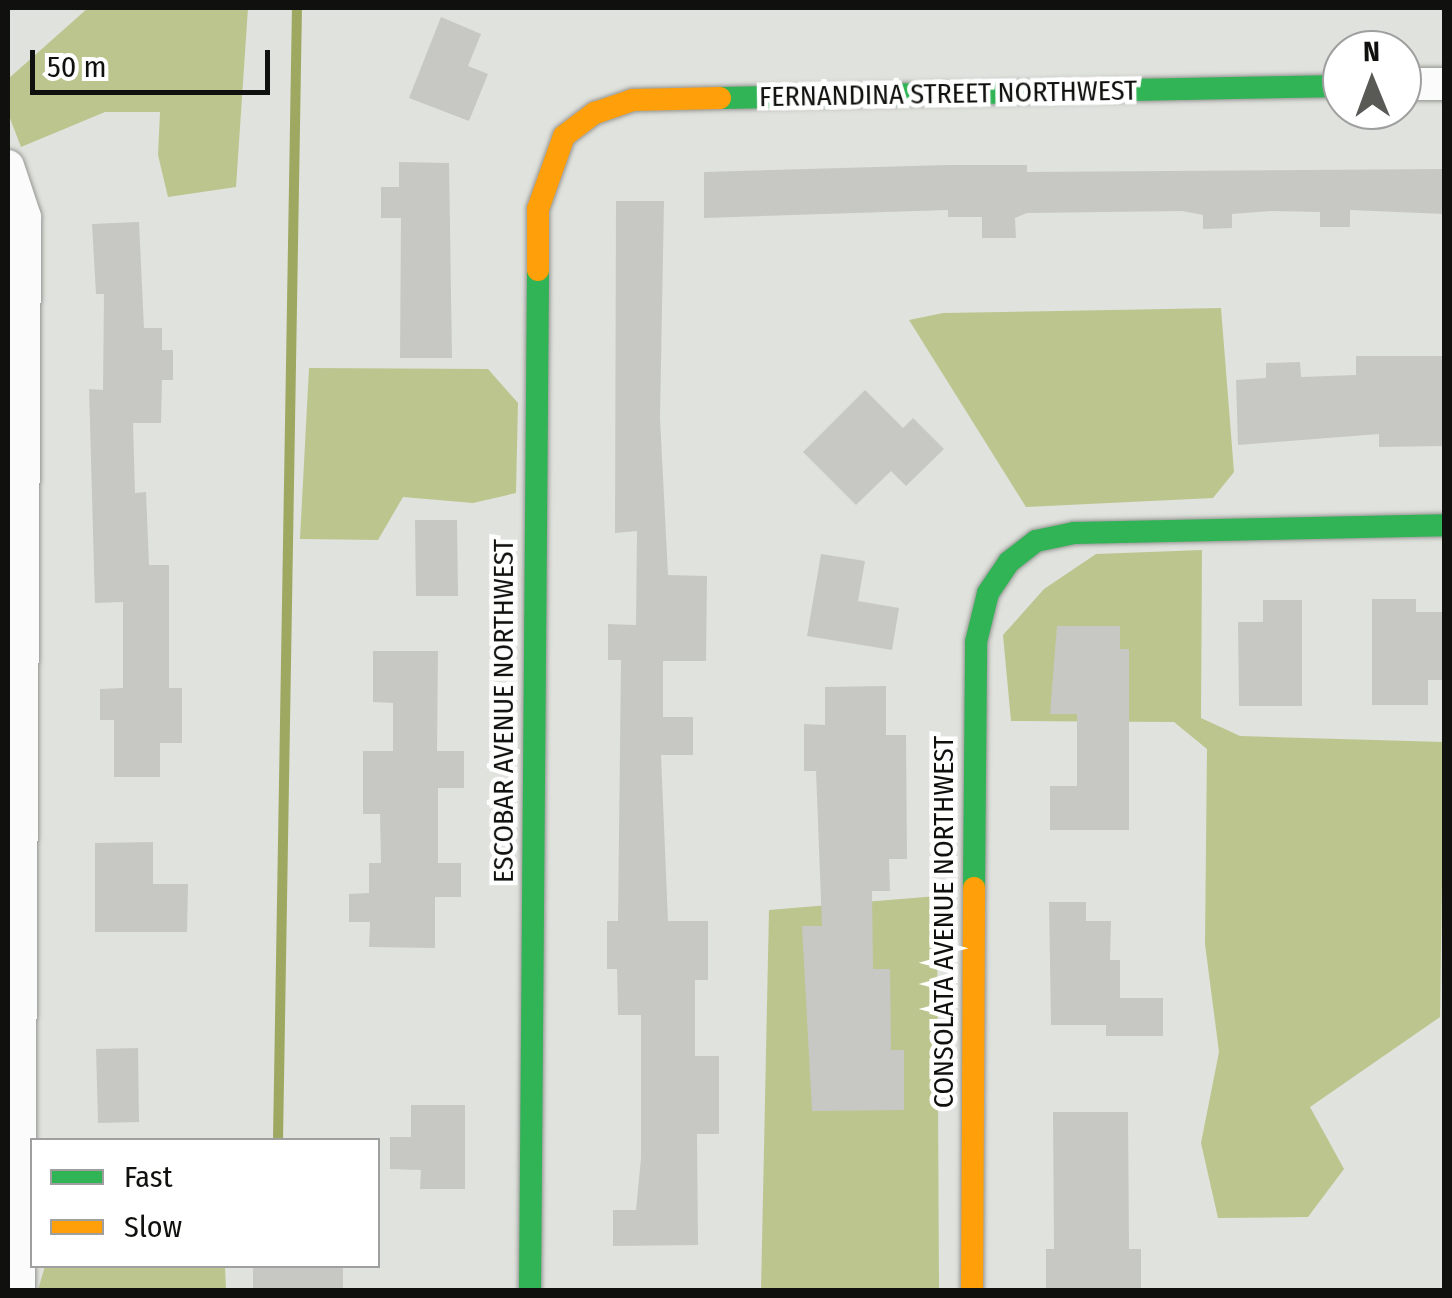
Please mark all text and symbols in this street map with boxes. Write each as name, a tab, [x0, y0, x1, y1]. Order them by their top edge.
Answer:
scale bar	[35, 30, 275, 92]
north arrow	[1322, 30, 1422, 130]
text: N	[1363, 35, 1380, 68]
text: 50 m	[47, 49, 107, 85]
street label: FERNANDINA STREET NORTHWEST	[759, 74, 1137, 114]
street label: ESCOBAR AVENUE NORTHWEST	[487, 539, 521, 883]
street label: CONSOLATA AVENUE NORTHWEST	[927, 736, 961, 1108]
legend	[30, 1138, 380, 1268]
text: Fast	[124, 1159, 172, 1195]
text: Slow	[124, 1209, 182, 1245]

